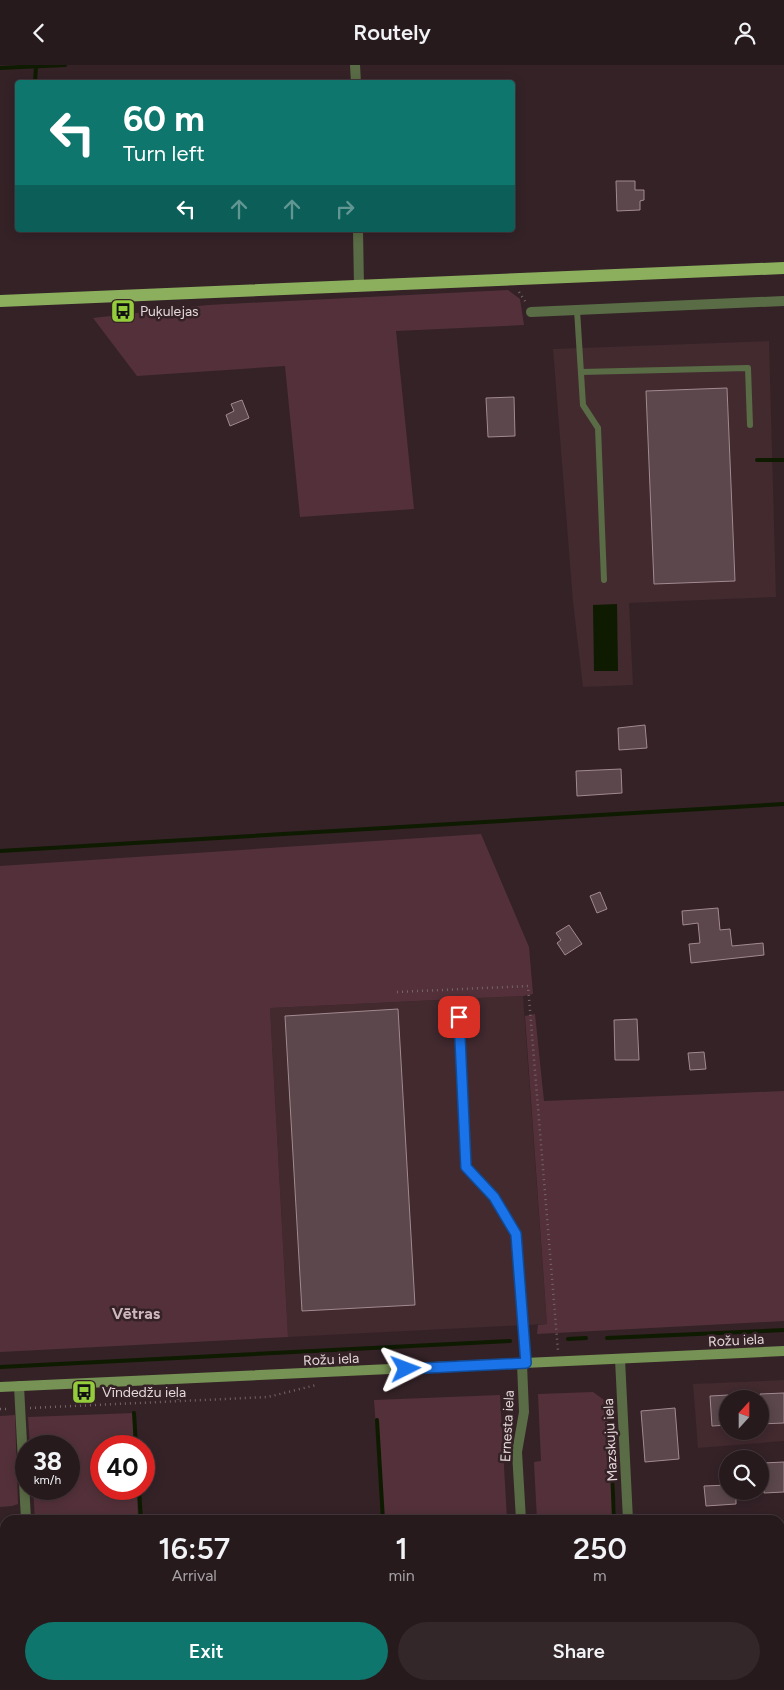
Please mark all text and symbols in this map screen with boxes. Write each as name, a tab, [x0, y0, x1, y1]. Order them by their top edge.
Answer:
icon: back	[25, 19, 53, 47]
text: Routely	[353, 19, 431, 46]
icon: person	[731, 19, 759, 47]
text: 60 m	[123, 98, 205, 140]
icon: left	[40, 100, 105, 165]
text: Turn left	[123, 140, 205, 167]
icon: left	[172, 195, 200, 223]
icon: ahead	[225, 195, 253, 223]
icon: ahead	[278, 195, 306, 223]
icon: right	[331, 195, 359, 223]
bus stop icon: Puķulejas	[110, 298, 136, 324]
place label: Puķulejas	[140, 303, 199, 320]
pin	[438, 996, 480, 1038]
icon: arrive	[445, 1003, 473, 1031]
district label: Vētras	[112, 1304, 161, 1323]
street label: Rožu iela	[708, 1331, 765, 1350]
position arrow	[379, 1342, 431, 1394]
street label: Rožu iela	[303, 1350, 360, 1369]
bus stop icon: Vīndedžu iela	[71, 1379, 97, 1405]
place label: Vīndedžu iela	[102, 1384, 186, 1401]
street label: Ernesta iela	[497, 1390, 518, 1462]
north arrow	[719, 1390, 769, 1440]
map controls	[719, 1390, 769, 1500]
street label: Mazskuju iela	[600, 1398, 621, 1482]
speed limit sign: 40	[90, 1435, 155, 1500]
text: 38	[33, 1446, 62, 1476]
button: search	[719, 1450, 769, 1500]
text: km/h	[34, 1473, 61, 1487]
text: 16:57	[158, 1530, 230, 1567]
text: 1	[395, 1530, 408, 1567]
text: 250	[573, 1530, 627, 1567]
text: Arrival	[172, 1566, 217, 1585]
text: min	[388, 1566, 415, 1585]
text: m	[593, 1566, 607, 1585]
button: Exit	[25, 1622, 388, 1680]
button: Share	[398, 1622, 760, 1680]

